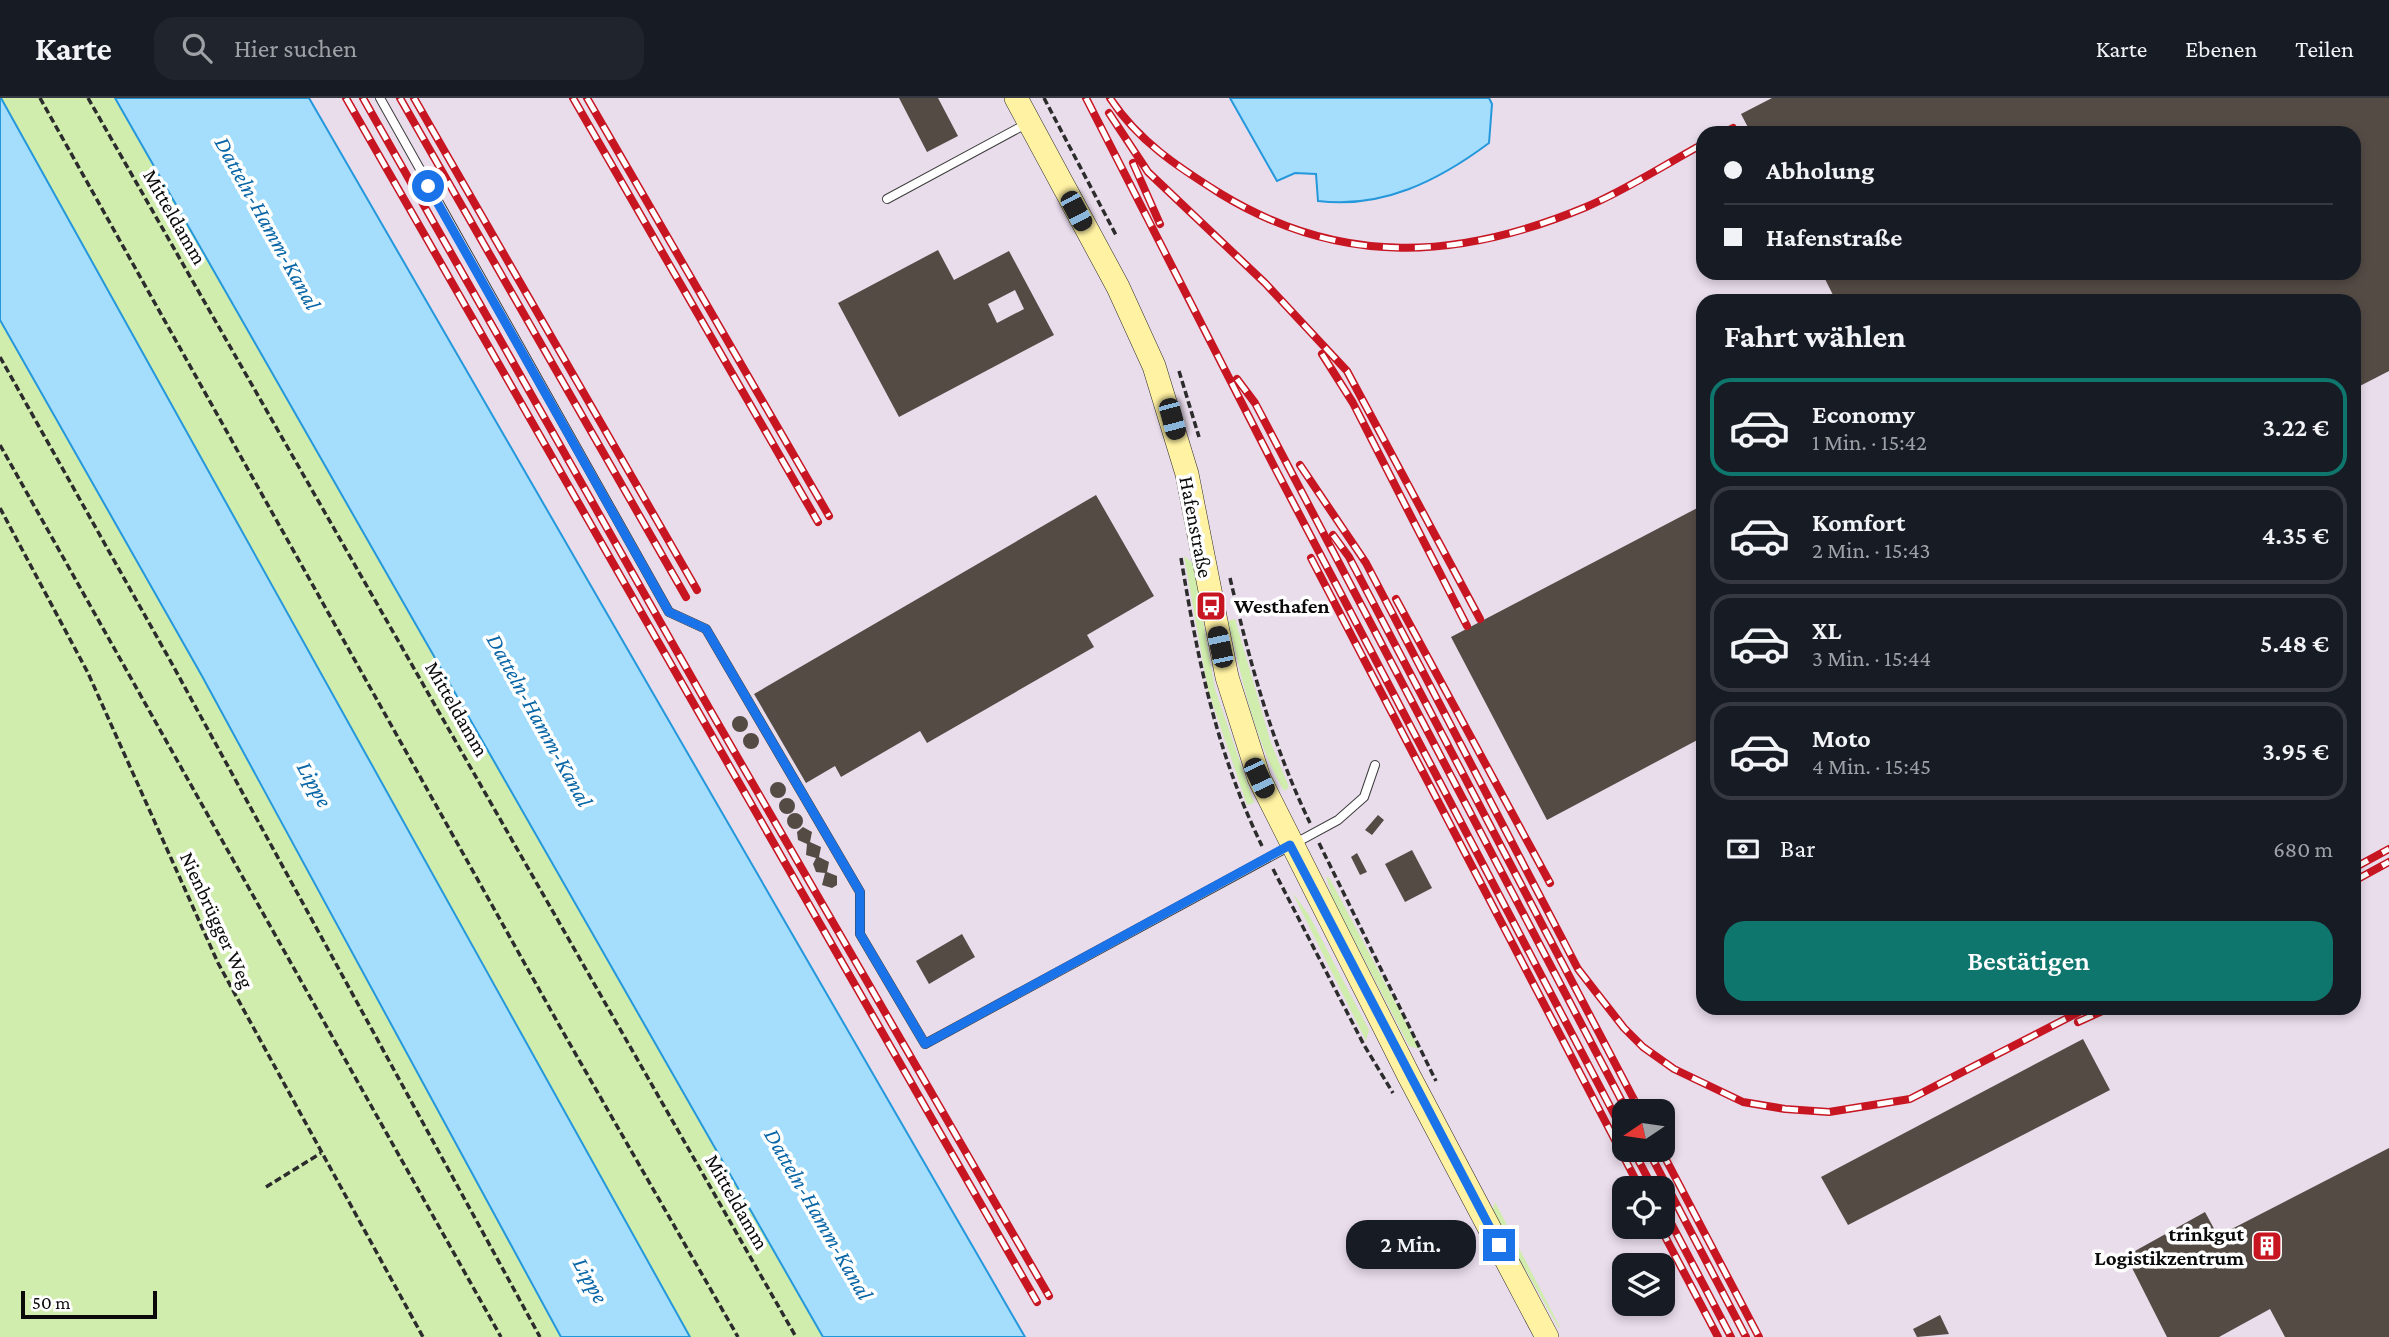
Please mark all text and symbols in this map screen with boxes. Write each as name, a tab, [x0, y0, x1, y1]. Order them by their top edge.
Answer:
search box	[154, 17, 644, 80]
icon: search	[178, 29, 216, 67]
text: Karte	[35, 30, 112, 67]
text: Hier suchen	[234, 34, 357, 63]
text: Karte	[2096, 35, 2147, 62]
text: Ebenen	[2185, 35, 2257, 62]
text: Teilen	[2295, 35, 2354, 62]
water label: Datteln-Hamm-Kanal	[210, 132, 327, 314]
text: Abholung	[1766, 156, 1874, 185]
street label: Mitteldamm	[138, 165, 212, 269]
route start	[412, 170, 444, 202]
car	[1057, 188, 1096, 234]
text: Hafenstraße	[1766, 223, 1902, 252]
text: Fahrt wählen	[1724, 318, 1906, 354]
car	[1157, 396, 1188, 442]
icon: car	[1728, 396, 1791, 459]
text: Economy	[1812, 400, 1915, 429]
text: 3.22 €	[2263, 413, 2329, 442]
text: 1 Min. · 15:42	[1812, 429, 1927, 455]
street label: Hafenstraße	[1174, 474, 1218, 580]
icon: car	[1728, 504, 1791, 567]
text: Komfort	[1812, 508, 1905, 537]
text: 4.35 €	[2262, 521, 2329, 550]
text: 2 Min. · 15:43	[1812, 537, 1930, 563]
bus stop icon: Westhafen	[1194, 589, 1228, 623]
place label: Westhafen	[1233, 594, 1330, 618]
icon: car	[1728, 612, 1791, 675]
text: XL	[1812, 616, 1841, 645]
car	[1206, 624, 1235, 670]
water label: Datteln-Hamm-Kanal	[482, 629, 599, 811]
text: 5.48 €	[2260, 629, 2329, 658]
text: 3 Min. · 15:44	[1812, 645, 1931, 671]
street label: Mitteldamm	[420, 657, 494, 761]
icon: car	[1728, 720, 1791, 783]
text: Moto	[1812, 724, 1871, 753]
text: 3.95 €	[2262, 737, 2329, 766]
text: 4 Min. · 15:45	[1812, 753, 1931, 779]
car	[1241, 755, 1278, 801]
water label: Lippe	[292, 757, 338, 812]
icon: cash	[1724, 830, 1762, 868]
text: Bar	[1780, 834, 1816, 863]
text: 680 m	[2273, 836, 2333, 862]
street label: Nienbrügger Weg	[175, 848, 259, 992]
button: Bestätigen	[1724, 921, 2333, 1001]
north arrow	[1612, 1099, 1675, 1162]
map controls	[1612, 1099, 1675, 1316]
water label: Datteln-Hamm-Kanal	[759, 1124, 879, 1305]
street label: Mitteldamm	[700, 1150, 774, 1254]
button: locate	[1612, 1176, 1675, 1239]
callout: 2 Min.	[1345, 1220, 1474, 1270]
place label: trinkgut Logistikzentrum	[2094, 1222, 2244, 1270]
route end	[1483, 1229, 1515, 1261]
building icon: trinkgut Logistikzentrum	[2250, 1229, 2284, 1263]
text: 2 Min.	[1381, 1231, 1441, 1257]
water label: Lippe	[568, 1253, 614, 1308]
button: layers	[1612, 1253, 1675, 1316]
scale bar	[21, 1288, 158, 1320]
text: 50 m	[32, 1292, 71, 1313]

